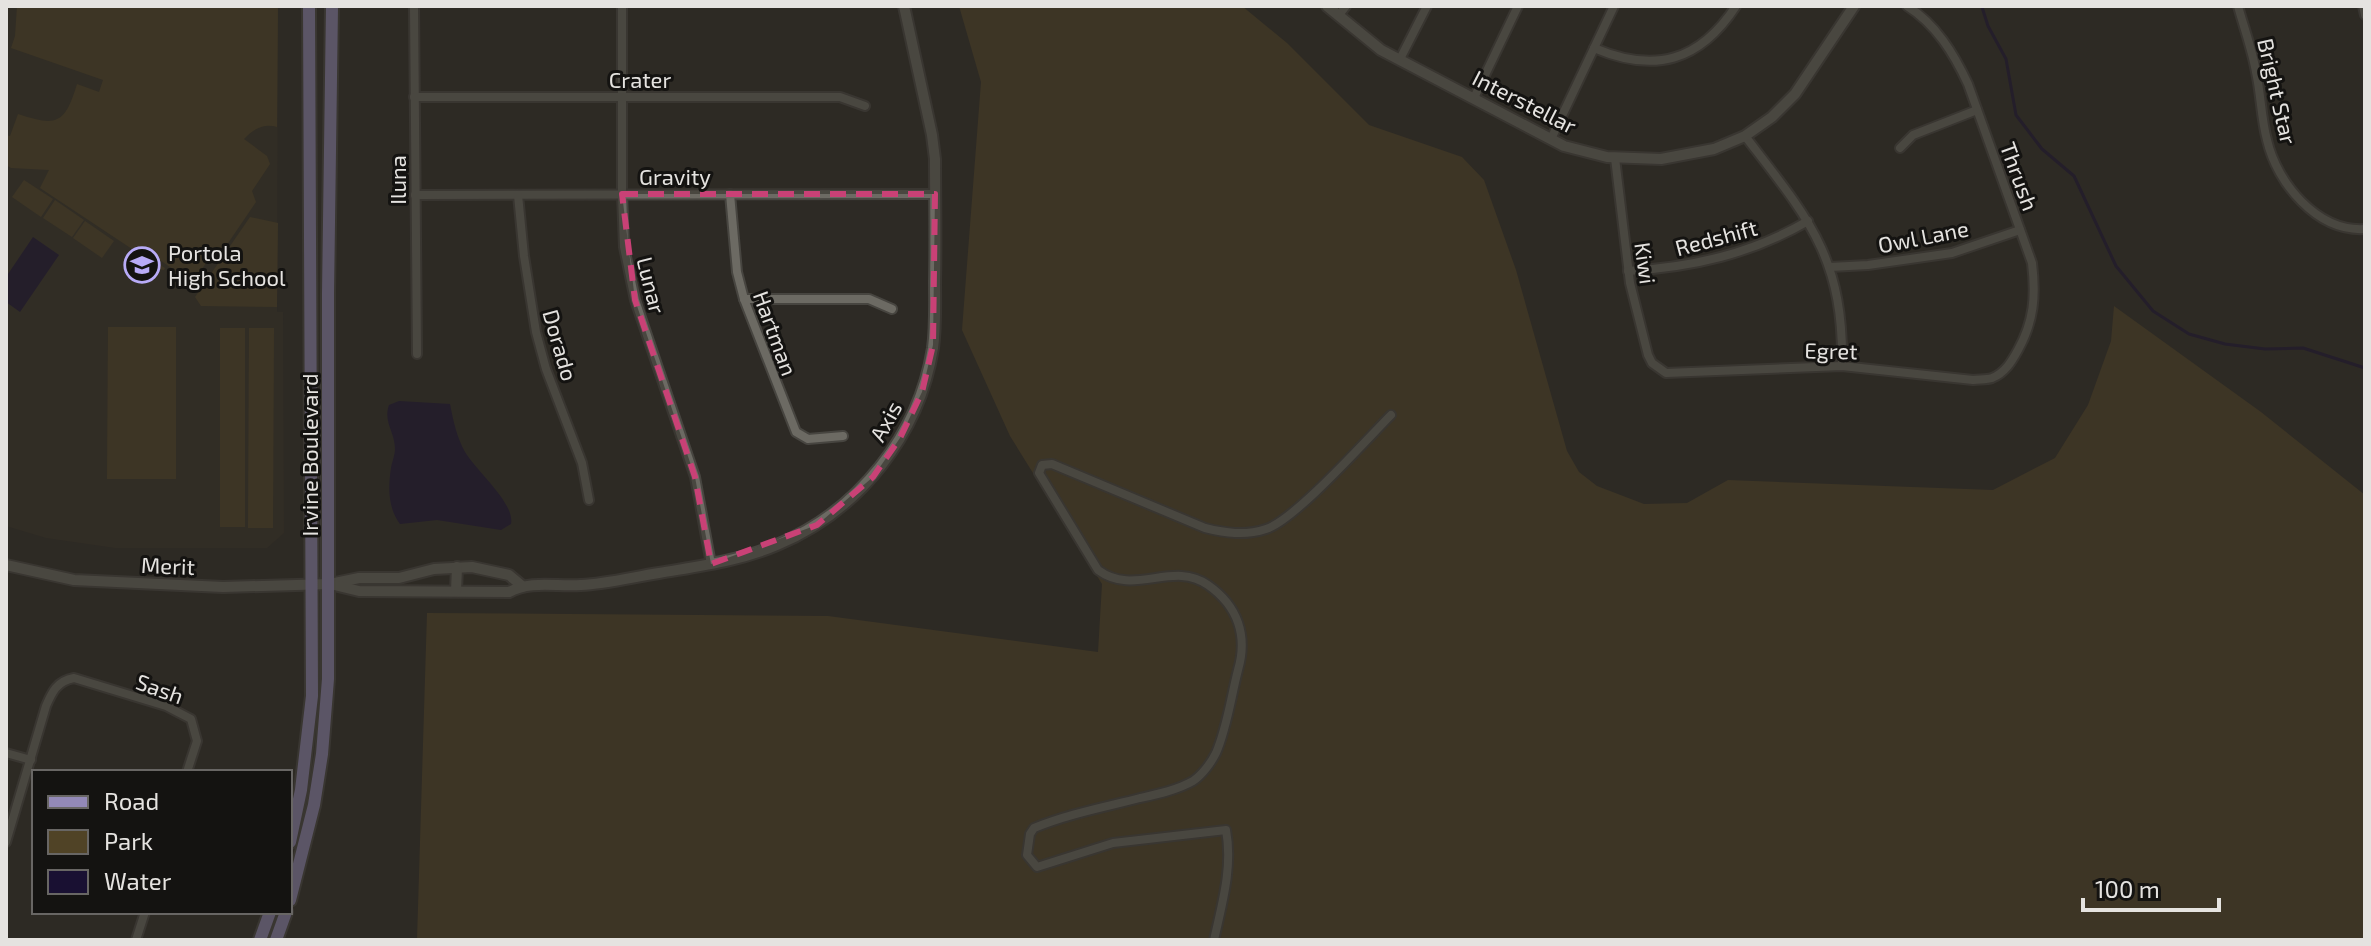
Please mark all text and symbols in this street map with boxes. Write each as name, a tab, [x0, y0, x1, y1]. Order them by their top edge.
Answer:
street label: Bright Star	[2253, 36, 2303, 147]
street label: Interstellar	[1469, 64, 1581, 138]
street label: Crater	[609, 66, 671, 92]
street label: Thrush	[1996, 138, 2044, 214]
street label: Iluna	[384, 155, 410, 205]
street label: Gravity	[639, 163, 711, 189]
street label: Redshift	[1672, 214, 1760, 260]
street label: Owl Lane	[1876, 214, 1970, 258]
place label: Portola High School	[168, 239, 286, 290]
street label: Kiwi	[1630, 240, 1662, 286]
school or university icon: Portola High School	[123, 246, 161, 284]
street label: Lunar	[632, 254, 672, 316]
street label: Hartman	[749, 287, 803, 379]
street label: Dorado	[538, 306, 584, 384]
street label: Egret	[1804, 337, 1858, 363]
street label: Irvine Boulevard	[296, 374, 322, 537]
street label: Axis	[863, 396, 907, 446]
street label: Merit	[141, 551, 195, 579]
street label: Sash	[133, 668, 187, 708]
legend	[32, 770, 292, 914]
text: Road	[104, 786, 159, 815]
text: Park	[104, 826, 153, 855]
scale bar	[2083, 862, 2219, 912]
text: Water	[104, 866, 172, 895]
text: 100 m	[2095, 874, 2160, 903]

